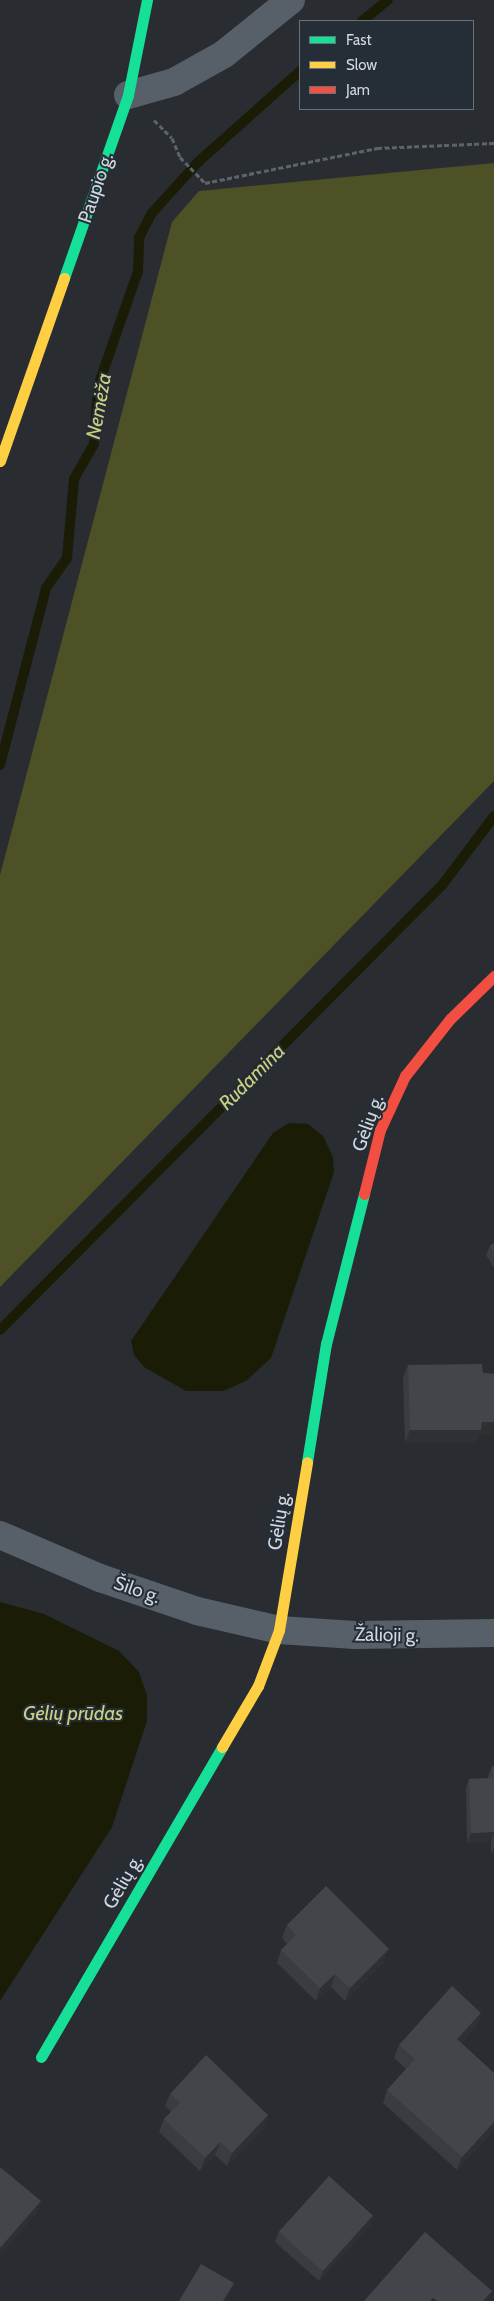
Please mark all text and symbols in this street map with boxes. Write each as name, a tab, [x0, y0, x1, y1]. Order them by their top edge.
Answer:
legend	[299, 20, 474, 110]
text: Fast	[346, 31, 371, 49]
text: Slow	[346, 56, 377, 74]
text: Jam	[346, 81, 370, 99]
street label: Paupio g.	[73, 150, 119, 226]
water label: Nemėža	[81, 371, 117, 441]
water label: Rudamina	[214, 1039, 290, 1115]
street label: Gėlių g.	[347, 1092, 389, 1154]
street label: Gėlių g.	[263, 1490, 295, 1552]
street label: Šilo g.	[111, 1571, 163, 1609]
street label: Žalioji g.	[355, 1623, 419, 1647]
water label: Gėlių prūdas	[23, 1701, 123, 1725]
street label: Gėlių g.	[98, 1851, 148, 1913]

